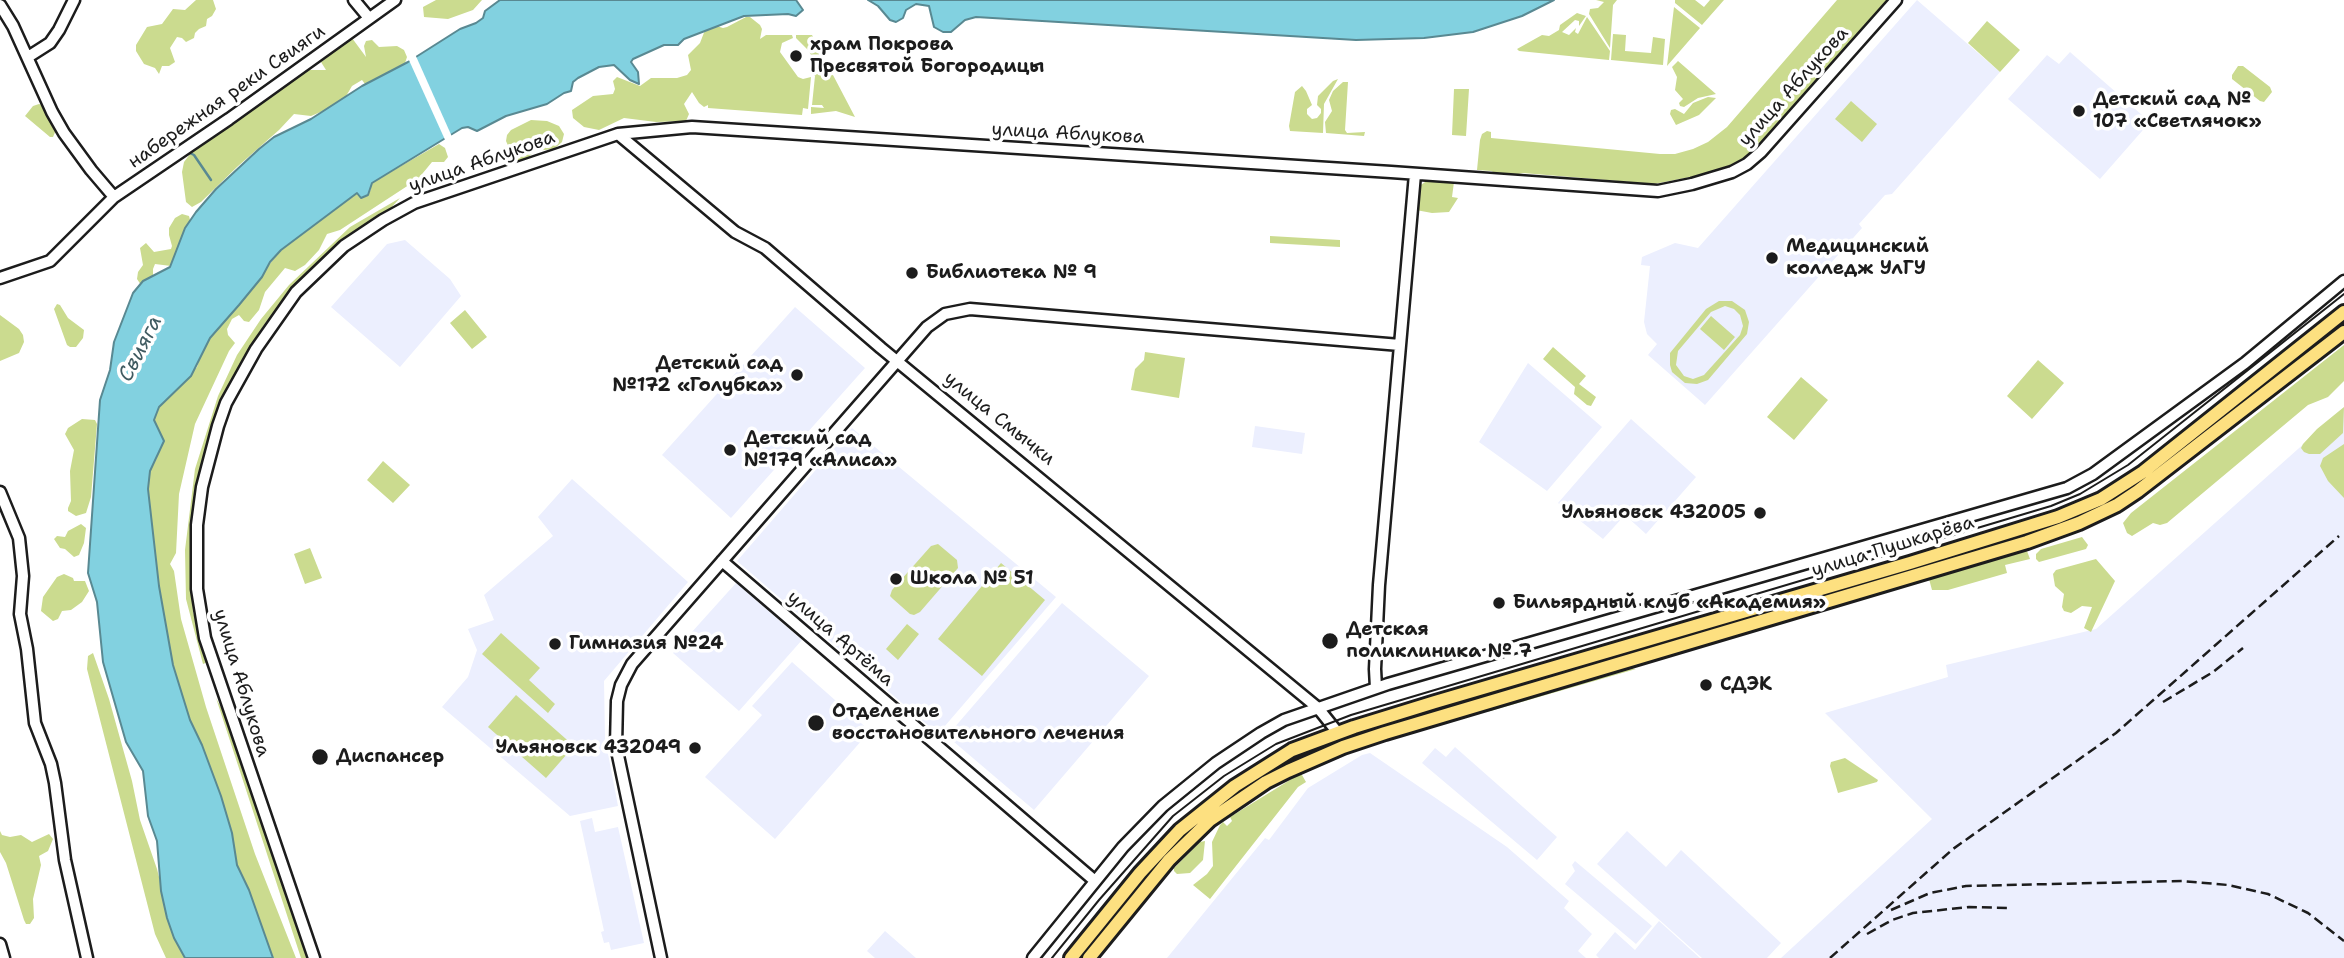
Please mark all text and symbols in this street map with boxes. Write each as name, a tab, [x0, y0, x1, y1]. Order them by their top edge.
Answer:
street label: набережная реки Свияги	[124, 20, 330, 174]
street label: улица Аблукова	[1734, 22, 1854, 152]
place label: храм Покрова Пресвятой Богородицы	[810, 34, 1044, 78]
marker: храм Покрова Пресвятой Богородицы	[788, 48, 804, 64]
place label: Детский сад № 107 «Светлячок»	[2093, 89, 2262, 133]
marker: Детский сад № 107 «Светлячок»	[2071, 103, 2087, 119]
street label: улица Аблукова	[991, 119, 1145, 149]
street label: улица Аблукова	[406, 126, 558, 198]
place label: Медицинский колледж УлГУ	[1786, 236, 1929, 280]
marker: Медицинский колледж УлГУ	[1764, 250, 1780, 266]
place label: Библиотека № 9	[926, 262, 1097, 284]
marker: Библиотека № 9	[904, 265, 920, 281]
water label: Свияга	[114, 312, 168, 386]
place label: Детский сад №172 «Голубка»	[613, 353, 783, 397]
marker: Детский сад №172 «Голубка»	[789, 367, 805, 383]
street label: улица Смычки	[939, 367, 1059, 471]
place label: Детский сад №179 «Алиса»	[744, 428, 897, 472]
marker: Детский сад №179 «Алиса»	[722, 442, 738, 458]
place label: Ульяновск 432005	[1561, 502, 1746, 524]
marker: Ульяновск 432005	[1752, 505, 1768, 521]
street label: улица Пушкарёва	[1809, 511, 1977, 583]
place label: Школа № 51	[910, 568, 1034, 590]
marker: Школа № 51	[888, 571, 904, 587]
street label: улица Артёма	[782, 586, 898, 692]
place label: Бильярдный клуб «Академия»	[1513, 592, 1826, 614]
marker: Бильярдный клуб «Академия»	[1491, 595, 1507, 611]
street label: улица Аблукова	[208, 606, 274, 760]
place label: Детская поликлиника № 7	[1346, 619, 1532, 663]
marker: Детская поликлиника № 7	[1320, 631, 1340, 651]
place label: Гимназия №24	[569, 633, 723, 655]
marker: Гимназия №24	[547, 636, 563, 652]
place label: СДЭК	[1720, 674, 1772, 696]
marker: СДЭК	[1698, 677, 1714, 693]
place label: Отделение восстановительного лечения	[832, 701, 1124, 745]
marker: Отделение восстановительного лечения	[806, 713, 826, 733]
place label: Ульяновск 432049	[495, 737, 681, 759]
marker: Ульяновск 432049	[687, 740, 703, 756]
place label: Диспансер	[336, 746, 444, 768]
marker: Диспансер	[310, 747, 330, 767]

